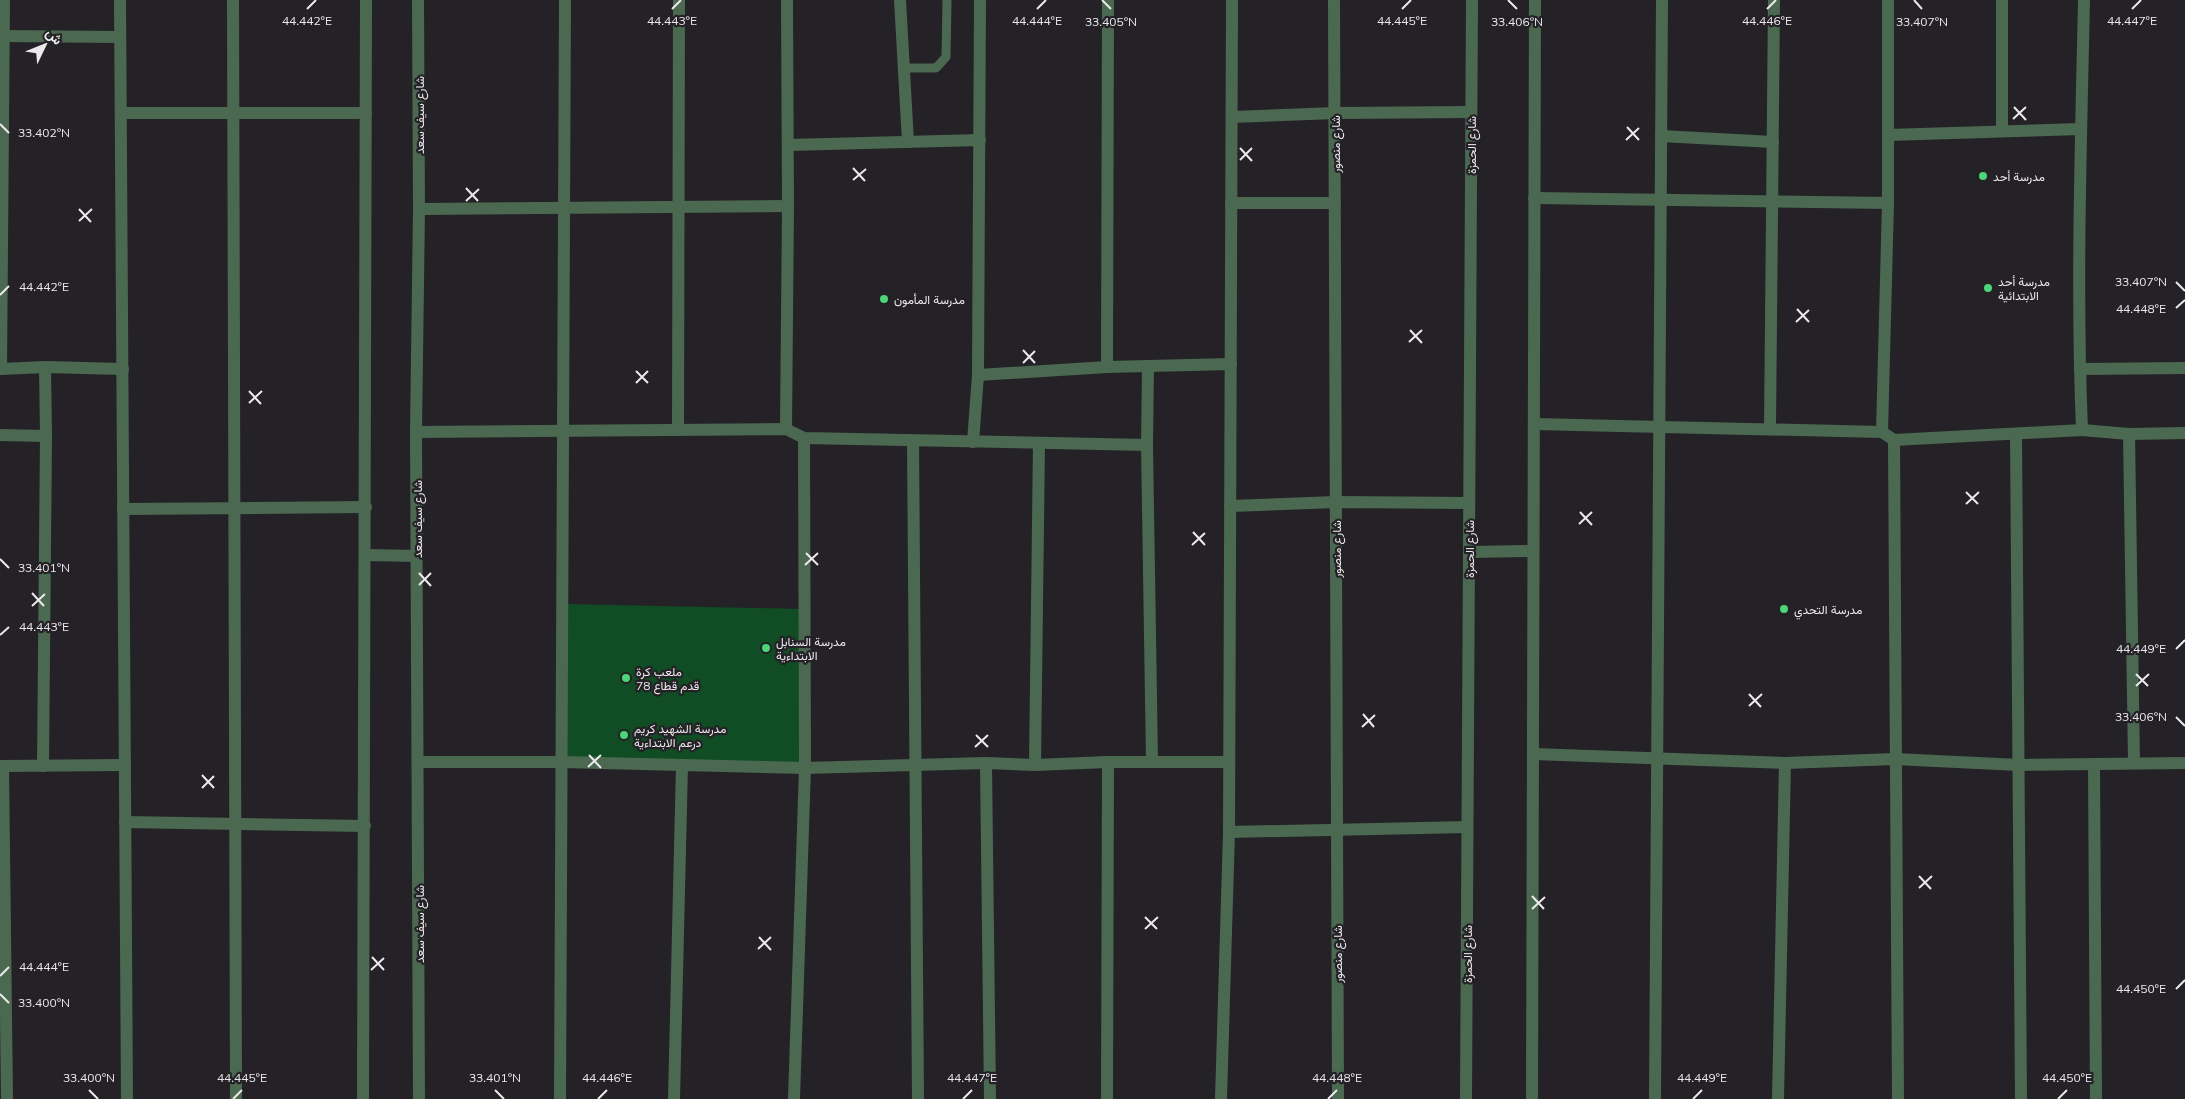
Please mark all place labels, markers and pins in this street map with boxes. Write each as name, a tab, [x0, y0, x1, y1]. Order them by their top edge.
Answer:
place label: مدرسة أحد	[1993, 169, 2045, 185]
marker: مدرسة أحد	[1977, 170, 1989, 182]
place label: مدرسة أحد الابتدائية	[1998, 274, 2050, 303]
marker: مدرسة أحد الابتدائية	[1982, 282, 1994, 294]
place label: مدرسة المأمون	[894, 292, 965, 308]
marker: مدرسة المأمون	[878, 293, 890, 305]
place label: مدرسة التحدي	[1794, 602, 1862, 620]
marker: مدرسة التحدي	[1778, 603, 1790, 615]
place label: مدرسة السنابل الابتداءية	[776, 634, 846, 663]
marker: مدرسة السنابل الابتداءية	[760, 642, 772, 654]
place label: ملعب كرة قدم قطاع 78	[636, 664, 699, 695]
marker: ملعب كرة قدم قطاع 78	[620, 672, 632, 684]
place label: مدرسة الشهيد كريم درعم الابتداءية	[634, 721, 726, 751]
marker: مدرسة الشهيد كريم درعم الابتداءية	[618, 729, 630, 741]

